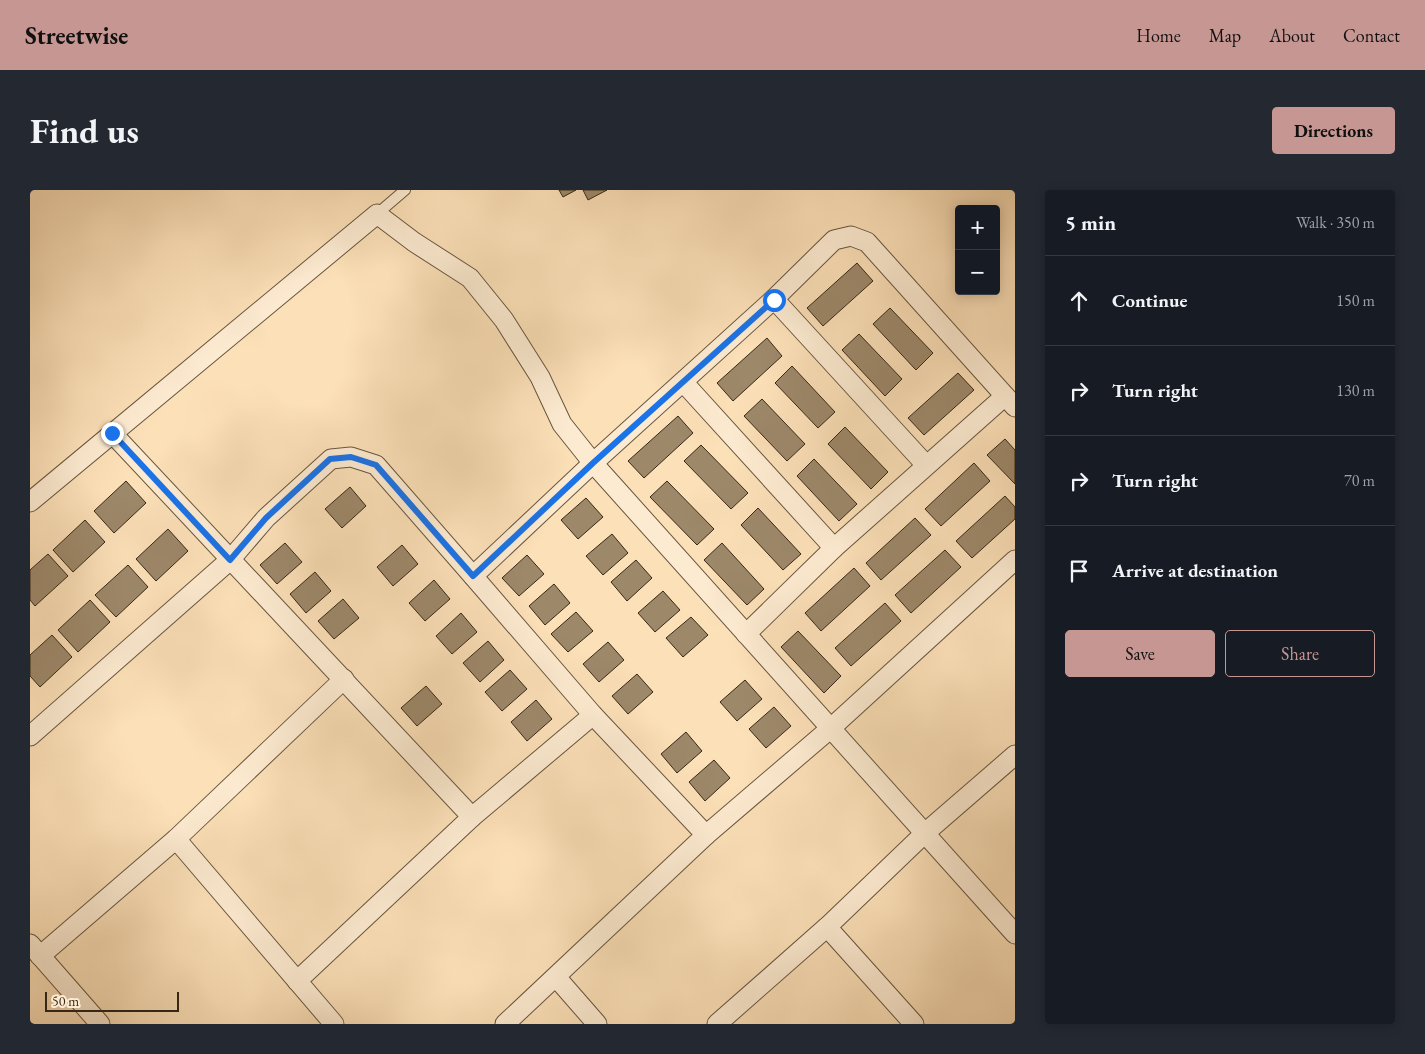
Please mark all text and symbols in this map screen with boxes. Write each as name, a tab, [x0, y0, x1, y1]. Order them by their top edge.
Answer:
text: Streetwise	[25, 20, 128, 51]
text: Home	[1136, 24, 1181, 47]
text: Map	[1209, 24, 1241, 47]
text: About	[1269, 24, 1315, 47]
text: Contact	[1343, 24, 1400, 47]
button: Directions	[1272, 107, 1395, 154]
text: Find us	[30, 108, 139, 153]
map controls	[955, 205, 1000, 295]
button: +	[955, 205, 1000, 250]
text: 5 min	[1065, 209, 1116, 236]
text: Walk · 350 m	[1296, 212, 1375, 233]
button: −	[955, 250, 1000, 295]
icon: ahead	[1065, 287, 1093, 315]
text: Continue	[1112, 288, 1187, 313]
route start	[763, 289, 786, 312]
text: 150 m	[1336, 290, 1375, 311]
icon: right	[1065, 377, 1093, 405]
text: Turn right	[1112, 378, 1198, 403]
text: 130 m	[1336, 380, 1375, 401]
route end	[101, 422, 124, 445]
icon: right	[1065, 467, 1093, 495]
text: Turn right	[1112, 468, 1198, 493]
text: 70 m	[1344, 470, 1375, 491]
icon: arrive	[1065, 557, 1093, 585]
text: Arrive at destination	[1112, 558, 1278, 583]
button: Save	[1065, 630, 1215, 677]
button: Share	[1225, 630, 1375, 677]
scale bar	[45, 989, 179, 1012]
text: 50 m	[52, 992, 79, 1010]

